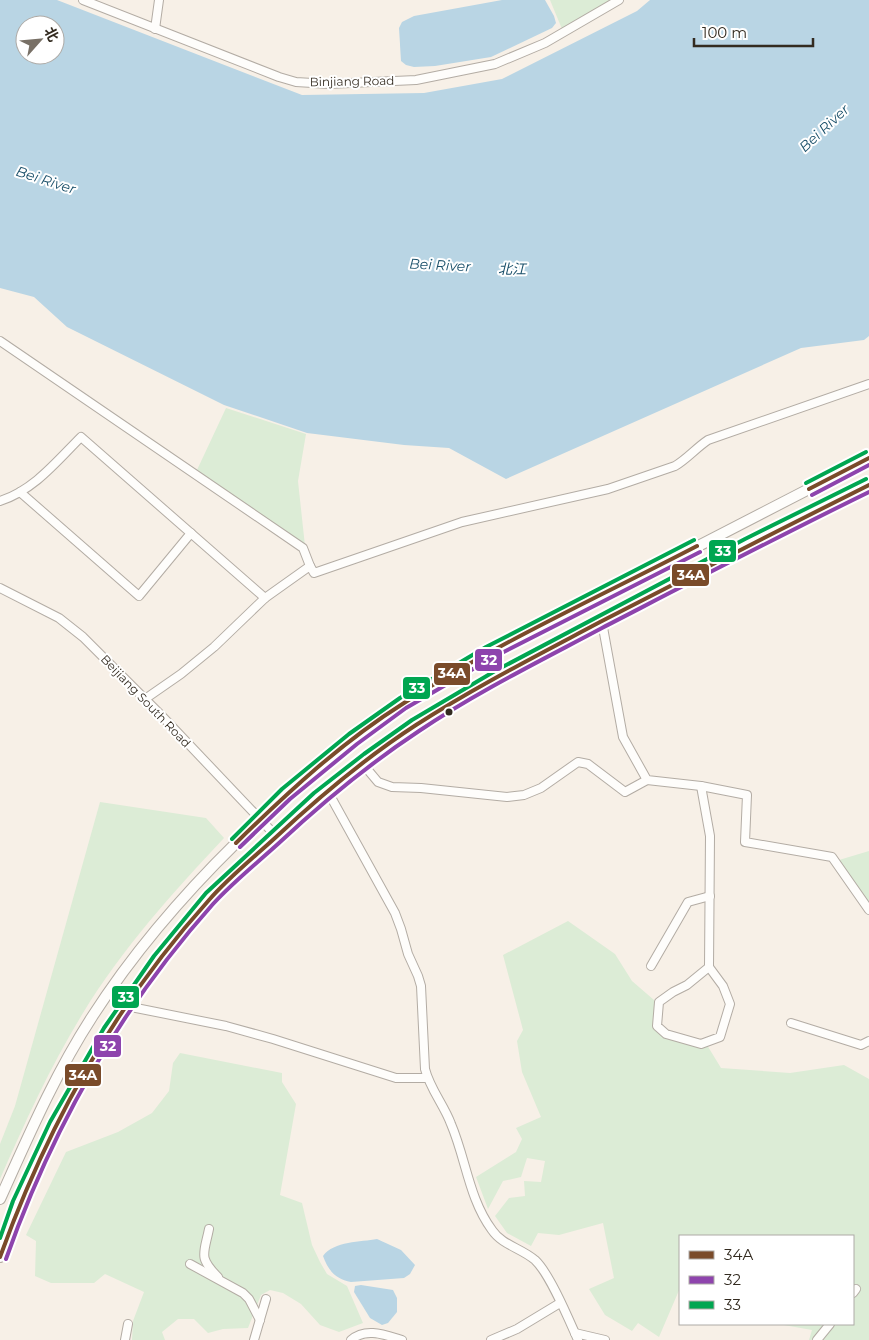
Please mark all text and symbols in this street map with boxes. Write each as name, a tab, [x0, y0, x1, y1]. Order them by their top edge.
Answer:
north arrow	[15, 15, 65, 65]
scale bar	[694, 15, 813, 47]
text: 100 m	[702, 23, 747, 42]
text: 北	[40, 24, 63, 44]
street label: Binjiang Road	[309, 73, 395, 89]
water label: Bei River	[795, 100, 853, 156]
water label: Bei River	[14, 162, 79, 198]
water label: Bei River	[409, 254, 472, 276]
water label: 北江	[498, 260, 528, 278]
line badge: 33	[708, 539, 737, 563]
text: 33	[714, 542, 731, 560]
line badge: 34A	[671, 563, 710, 587]
text: 34A	[676, 566, 706, 584]
line badge: 32	[474, 648, 503, 672]
text: 32	[480, 651, 497, 669]
street label: Beijiang South Road	[98, 652, 194, 750]
line badge: 34A	[433, 662, 471, 686]
text: 34A	[437, 664, 467, 682]
line badge: 33	[402, 676, 431, 700]
text: 33	[408, 679, 425, 697]
unlabelled marker	[444, 707, 454, 717]
line badge: 33	[111, 985, 140, 1009]
text: 33	[117, 988, 134, 1006]
line badge: 32	[93, 1034, 122, 1058]
text: 32	[99, 1037, 116, 1055]
line badge: 34A	[64, 1063, 102, 1087]
text: 34A	[68, 1066, 98, 1084]
legend	[679, 1235, 854, 1325]
text: 34A	[724, 1245, 753, 1264]
text: 32	[724, 1270, 741, 1289]
text: 33	[724, 1295, 741, 1314]

